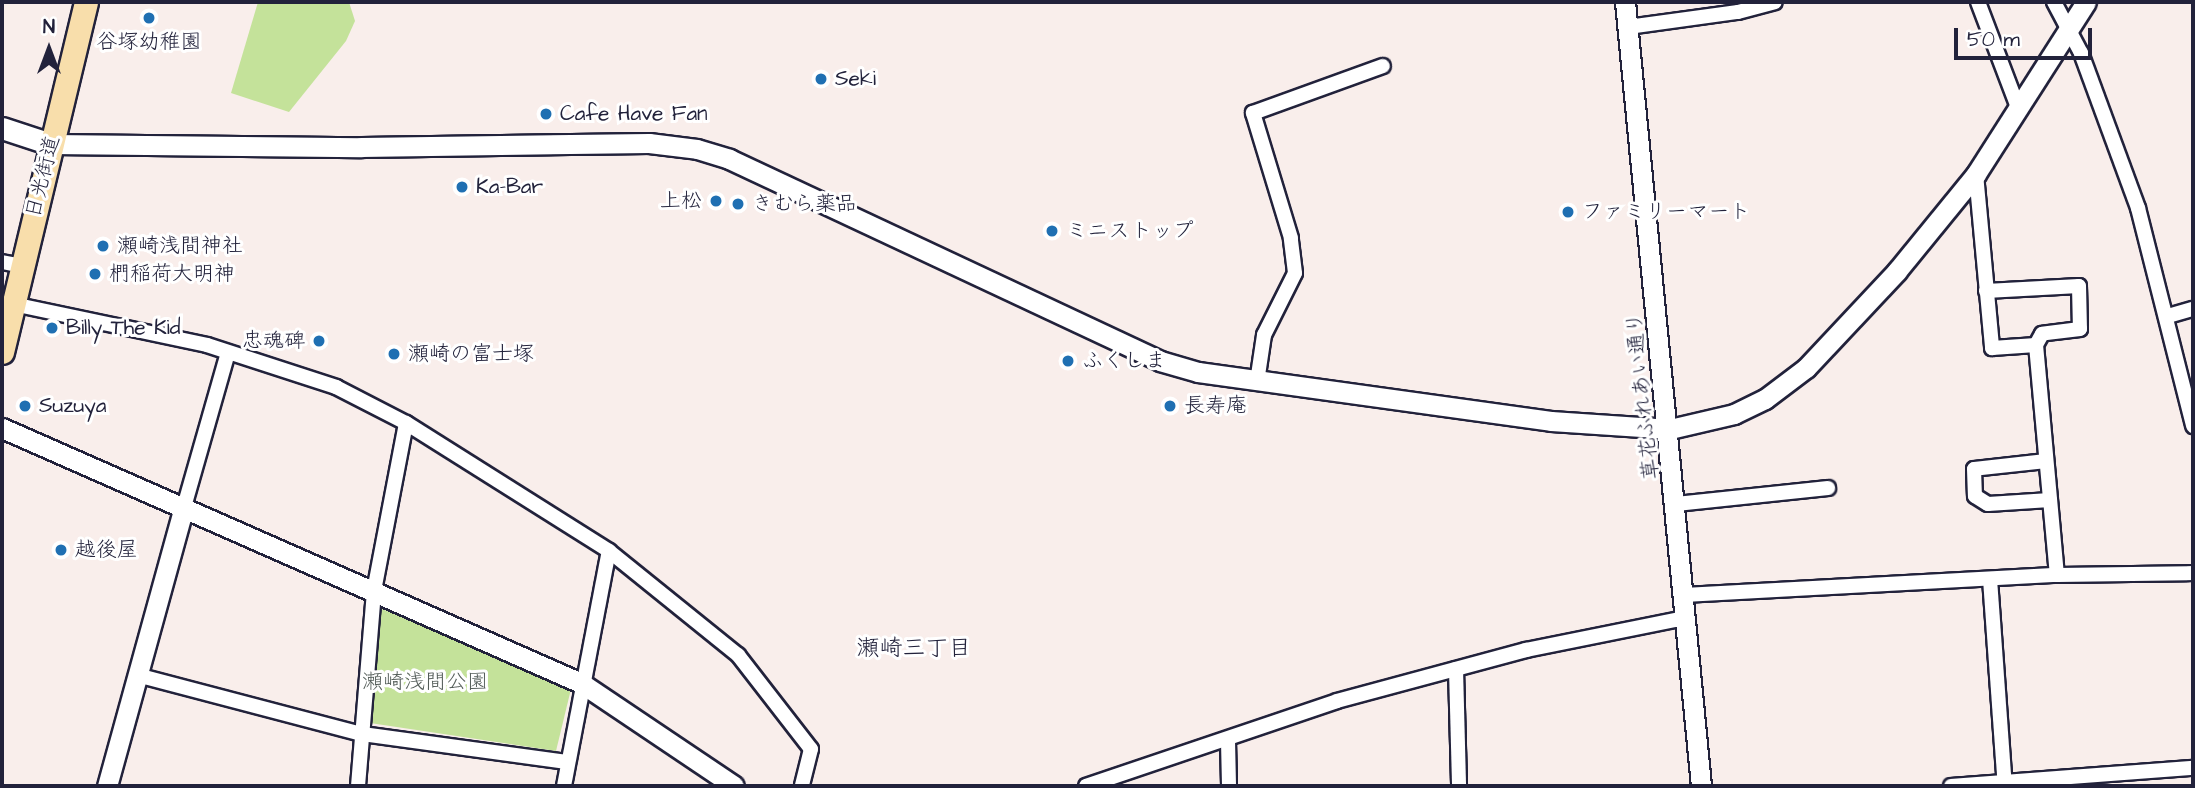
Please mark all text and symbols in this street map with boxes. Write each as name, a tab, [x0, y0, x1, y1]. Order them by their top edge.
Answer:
marker: 谷塚幼稚園	[141, 10, 157, 26]
north arrow	[14, 14, 84, 84]
text: N	[43, 14, 55, 41]
scale bar	[1957, 14, 2095, 58]
text: 50 m	[1967, 25, 2020, 54]
place label: 谷塚幼稚園	[97, 29, 201, 55]
place label: Seki	[835, 66, 876, 92]
marker: Seki	[813, 71, 829, 87]
place label: Cafe Have Fan	[560, 101, 708, 127]
marker: Cafe Have Fan	[538, 106, 554, 122]
street label: 日光街道	[21, 133, 65, 221]
place label: Ka-Bar	[476, 174, 543, 200]
marker: Ka-Bar	[454, 179, 470, 195]
place label: 上松	[660, 188, 702, 214]
place label: きむら薬品	[752, 191, 857, 217]
marker: 上松	[708, 193, 724, 209]
marker: きむら薬品	[730, 196, 746, 212]
place label: ファミリーマート	[1582, 199, 1750, 225]
marker: ファミリーマート	[1560, 204, 1576, 220]
place label: ミニストップ	[1066, 218, 1192, 244]
marker: ミニストップ	[1044, 223, 1060, 239]
place label: 瀬崎浅間神社	[117, 233, 243, 259]
marker: 瀬崎浅間神社	[95, 238, 111, 254]
place label: 椚稲荷大明神	[109, 261, 235, 287]
marker: 椚稲荷大明神	[87, 266, 103, 282]
street label: 草花ふれあい通り	[1622, 311, 1664, 481]
place label: Billy The Kid	[66, 315, 181, 341]
marker: Billy The Kid	[44, 320, 60, 336]
place label: 忠魂碑	[242, 328, 305, 354]
marker: 忠魂碑	[311, 333, 327, 349]
place label: 瀬崎の富士塚	[408, 341, 534, 367]
marker: 瀬崎の富士塚	[386, 346, 402, 362]
place label: ふくしま	[1082, 348, 1166, 374]
marker: ふくしま	[1060, 353, 1076, 369]
place label: Suzuya	[39, 393, 106, 419]
place label: 長寿庵	[1184, 393, 1247, 419]
marker: Suzuya	[17, 398, 33, 414]
marker: 長寿庵	[1162, 398, 1178, 414]
place label: 越後屋	[75, 537, 138, 563]
marker: 越後屋	[53, 542, 69, 558]
district label: 瀬崎三丁目	[857, 634, 971, 662]
park label: 瀬崎浅間公園	[362, 669, 488, 695]

